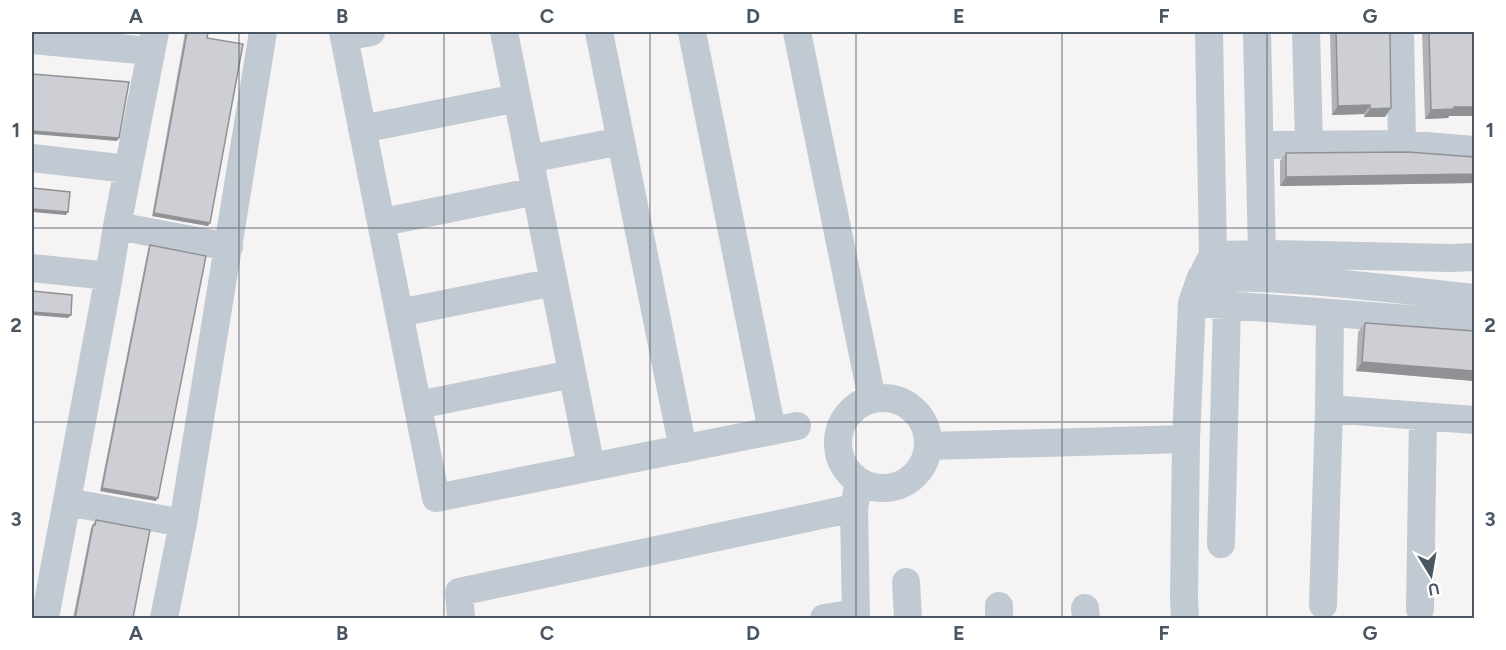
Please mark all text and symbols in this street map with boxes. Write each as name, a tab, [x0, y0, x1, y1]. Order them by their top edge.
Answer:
text: A	[129, 4, 144, 28]
text: B	[336, 4, 348, 28]
text: C	[540, 4, 554, 28]
text: D	[746, 4, 760, 28]
text: E	[953, 4, 965, 28]
text: F	[1158, 4, 1170, 28]
text: G	[1363, 4, 1378, 28]
text: 1	[12, 118, 20, 142]
text: 1	[1486, 118, 1494, 142]
text: 2	[10, 313, 22, 337]
text: 2	[1484, 313, 1496, 337]
text: 3	[10, 507, 22, 531]
text: 3	[1484, 507, 1496, 531]
north arrow	[1401, 545, 1461, 605]
text: U	[1426, 579, 1441, 600]
text: A	[129, 621, 144, 645]
text: B	[336, 621, 348, 645]
text: C	[540, 621, 554, 645]
text: D	[746, 621, 760, 645]
text: E	[953, 621, 965, 645]
text: F	[1158, 621, 1170, 645]
text: G	[1363, 621, 1378, 645]

